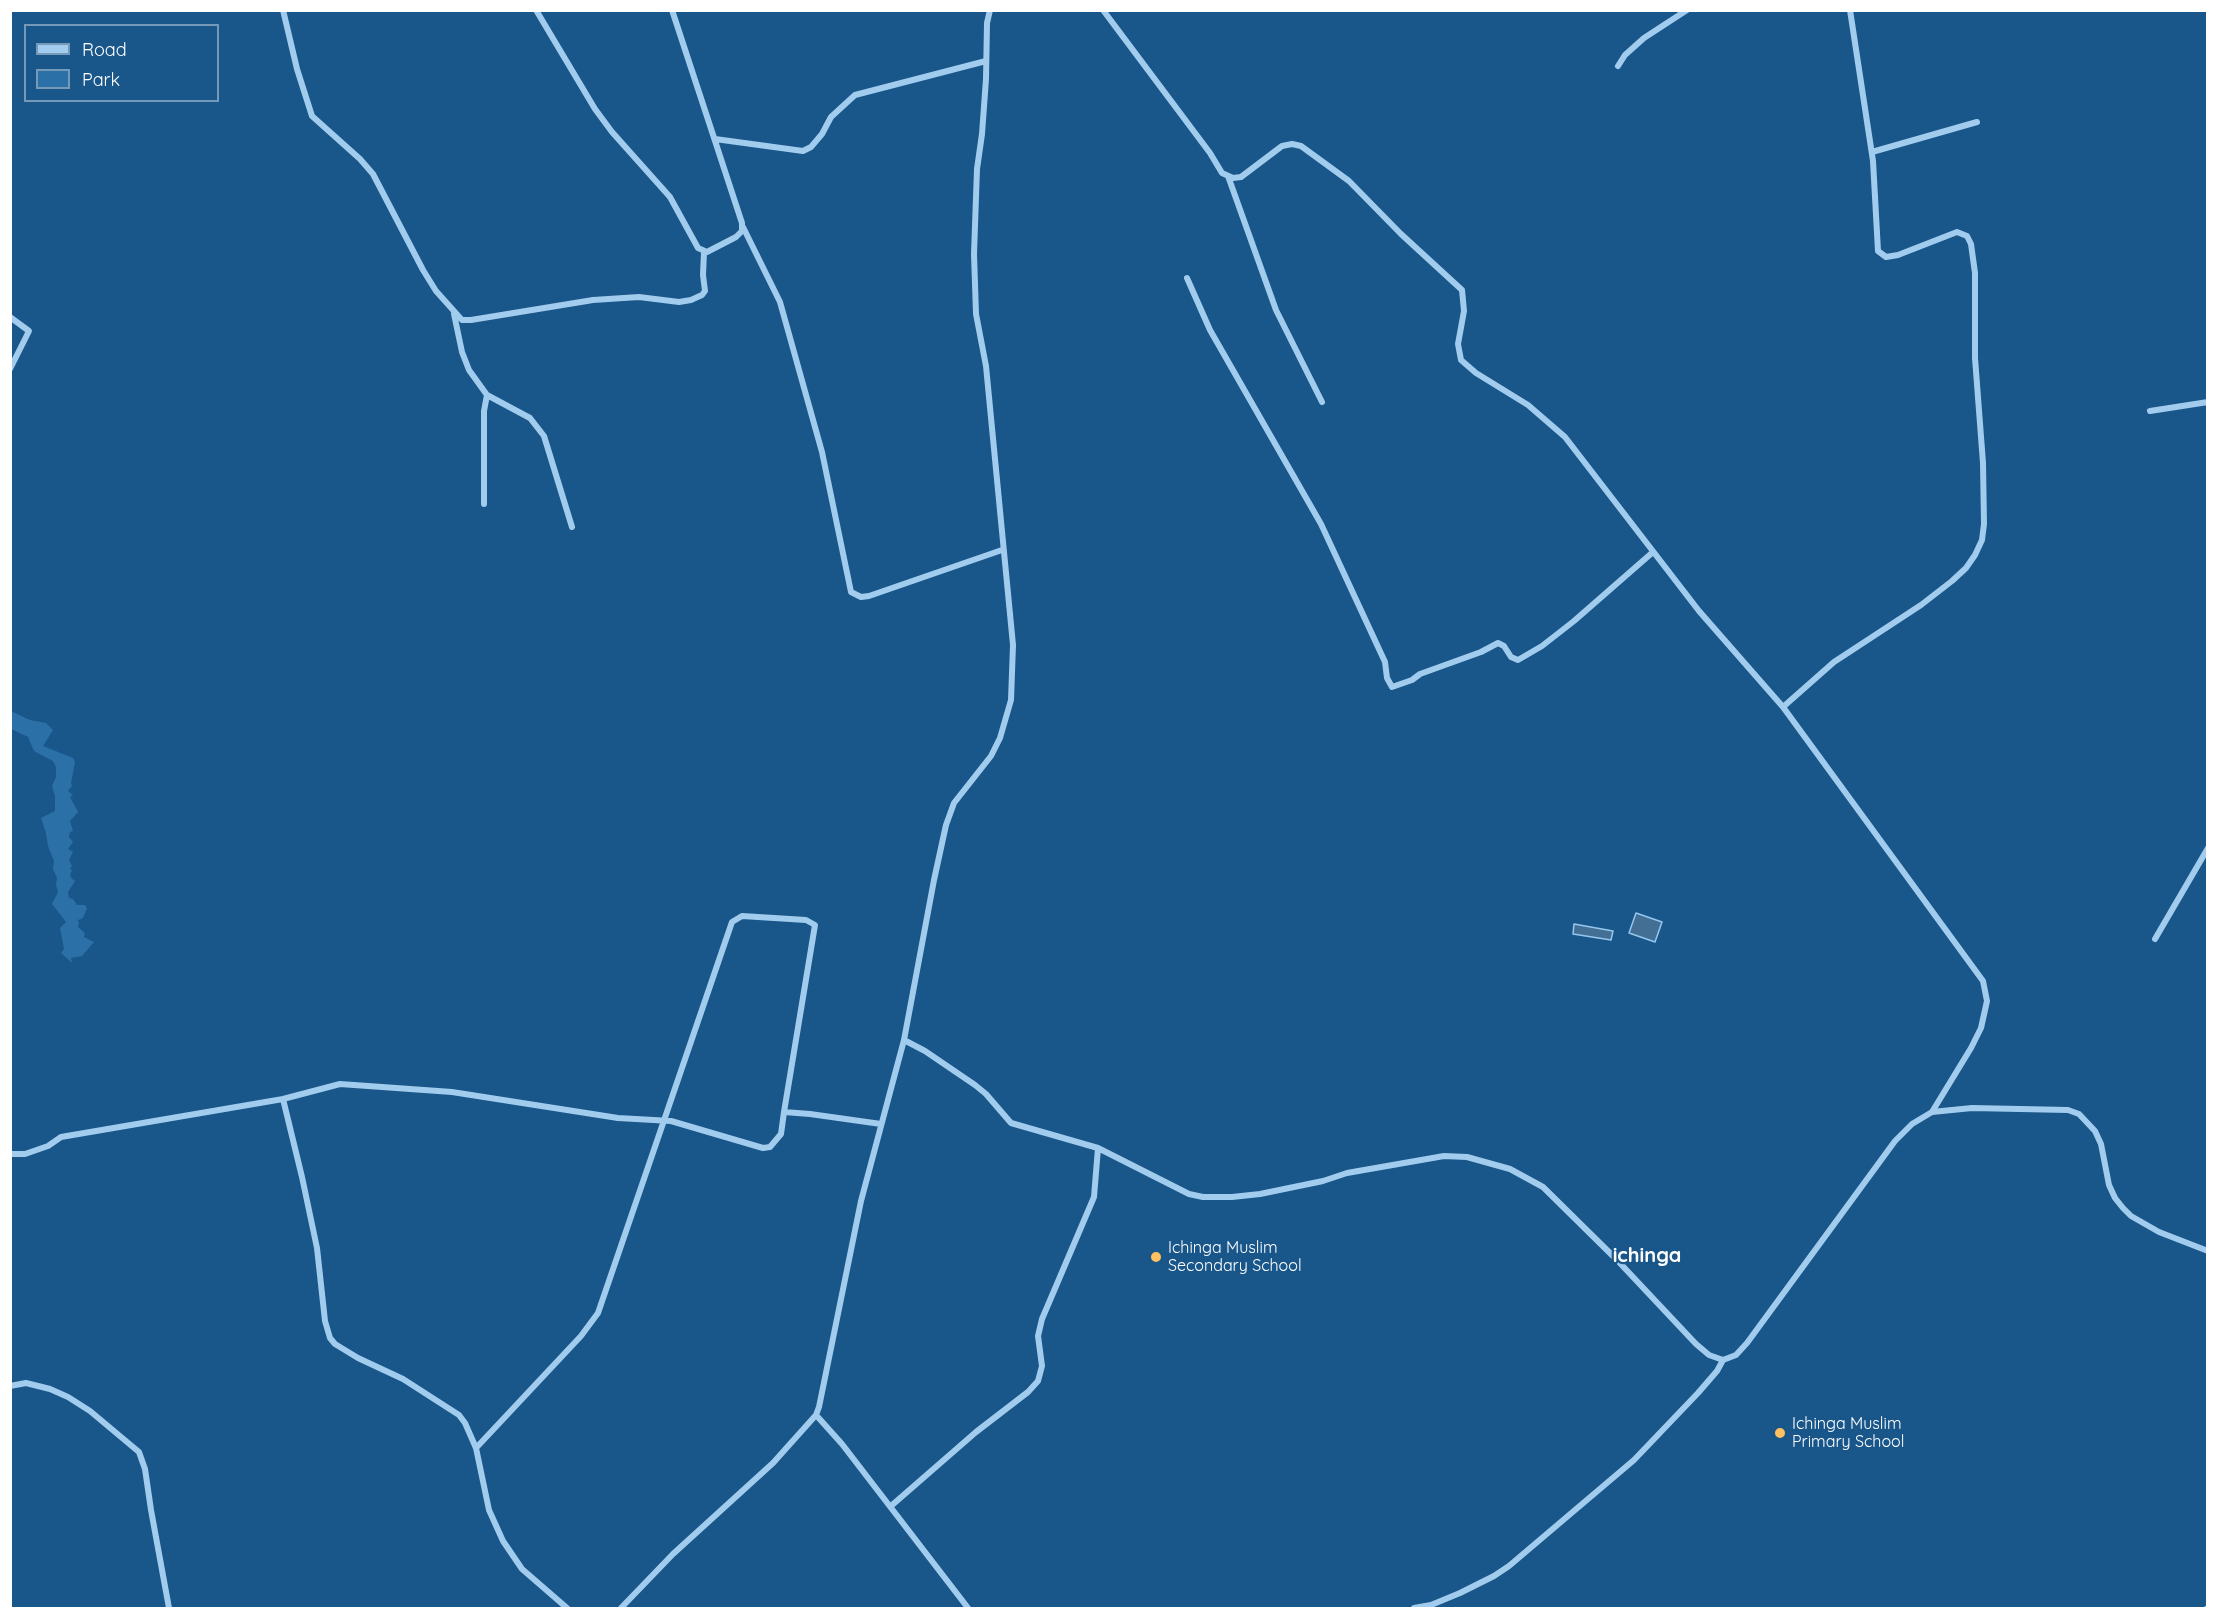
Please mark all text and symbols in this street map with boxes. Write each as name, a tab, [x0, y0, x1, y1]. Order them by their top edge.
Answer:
legend	[24, 24, 219, 102]
text: Road	[82, 38, 127, 61]
text: Park	[82, 68, 120, 91]
place label: Ichinga Muslim Secondary School	[1168, 1238, 1302, 1276]
district label: ichinga	[1613, 1244, 1681, 1268]
marker: Ichinga Muslim Secondary School	[1149, 1250, 1163, 1264]
place label: Ichinga Muslim Primary School	[1792, 1414, 1904, 1452]
marker: Ichinga Muslim Primary School	[1773, 1426, 1787, 1440]

